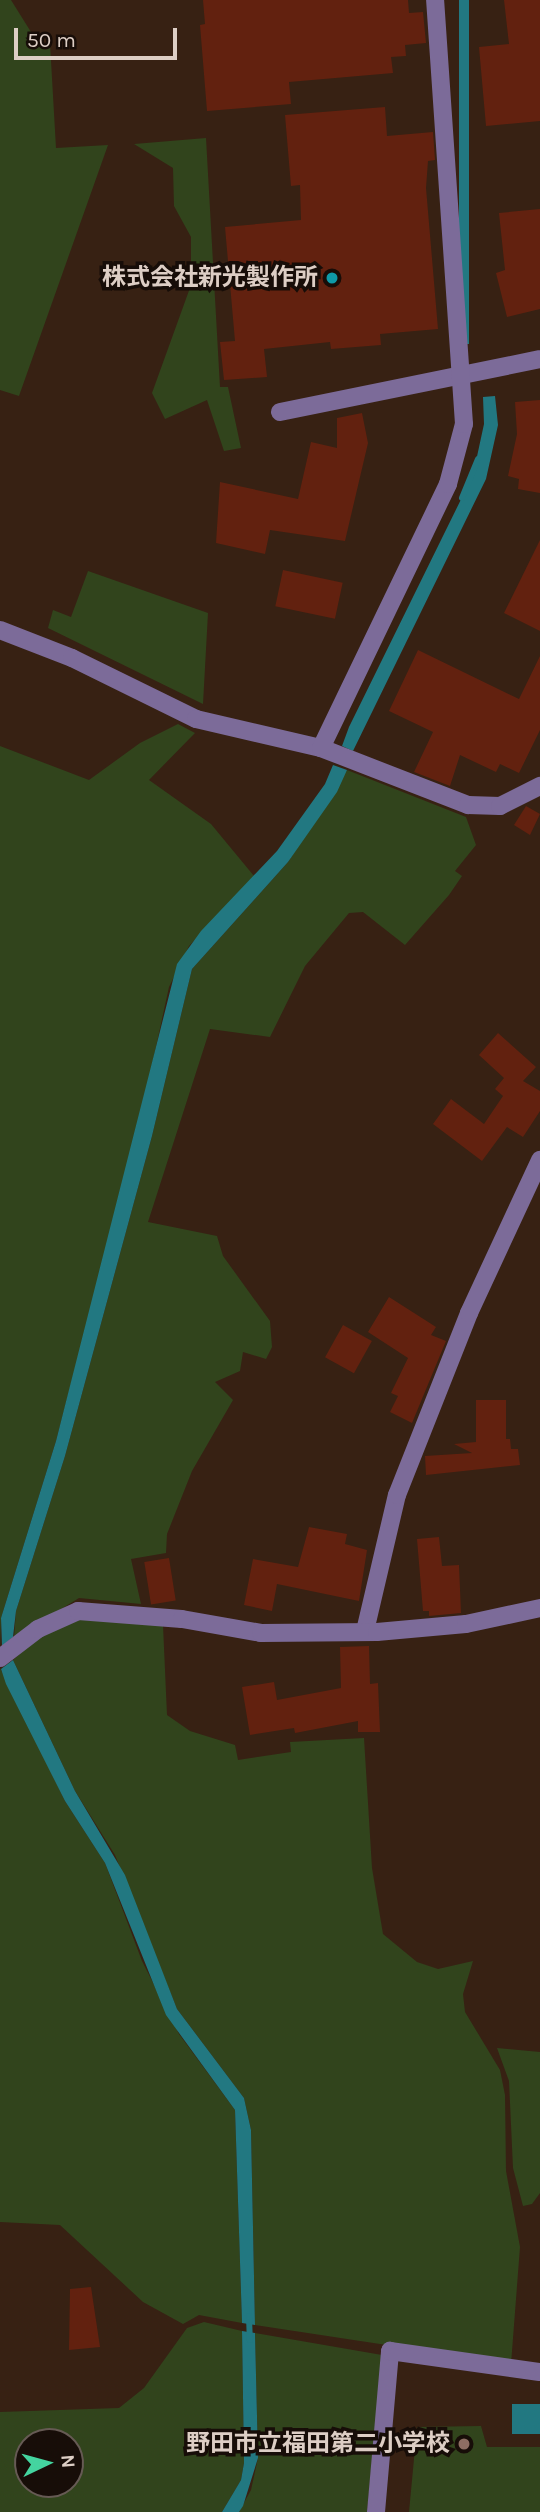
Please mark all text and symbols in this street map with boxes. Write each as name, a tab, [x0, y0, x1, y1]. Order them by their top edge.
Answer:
scale bar	[18, 14, 180, 58]
text: 50 m	[27, 28, 76, 52]
place label: 株式会社新光製作所	[102, 264, 318, 292]
marker: 株式会社新光製作所	[324, 270, 340, 286]
north arrow	[14, 2428, 84, 2498]
place label: 野田市立福田第二小学校	[186, 2430, 450, 2458]
marker: 野田市立福田第二小学校	[456, 2436, 472, 2452]
text: N	[56, 2454, 79, 2469]

